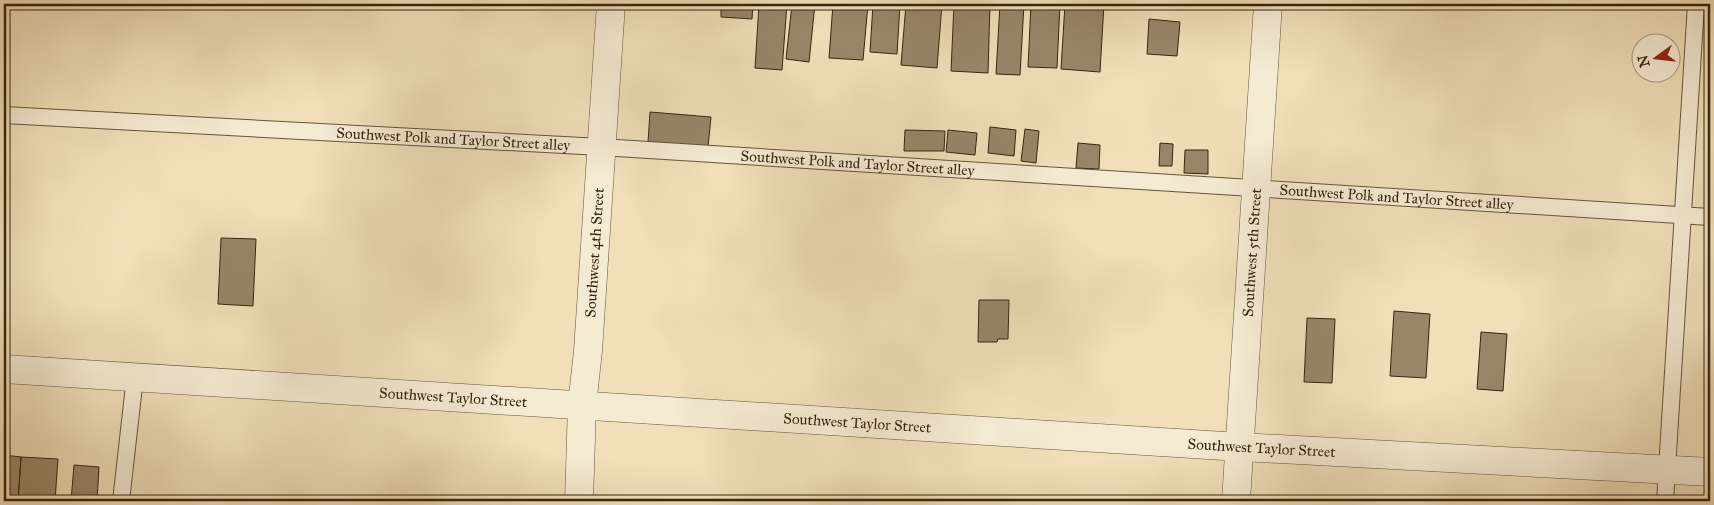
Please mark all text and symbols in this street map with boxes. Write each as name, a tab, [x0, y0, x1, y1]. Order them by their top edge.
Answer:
north arrow	[1632, 32, 1682, 82]
text: N	[1634, 53, 1654, 69]
street label: Southwest Polk and Taylor Street alley	[336, 124, 572, 154]
street label: Southwest Polk and Taylor Street alley	[740, 147, 976, 180]
street label: Southwest Polk and Taylor Street alley	[1279, 181, 1515, 214]
street label: Southwest 4th Street	[581, 186, 608, 318]
street label: Southwest 5th Street	[1239, 187, 1265, 317]
street label: Southwest Taylor Street	[379, 384, 528, 411]
street label: Southwest Taylor Street	[783, 409, 932, 437]
street label: Southwest Taylor Street	[1187, 435, 1337, 461]

